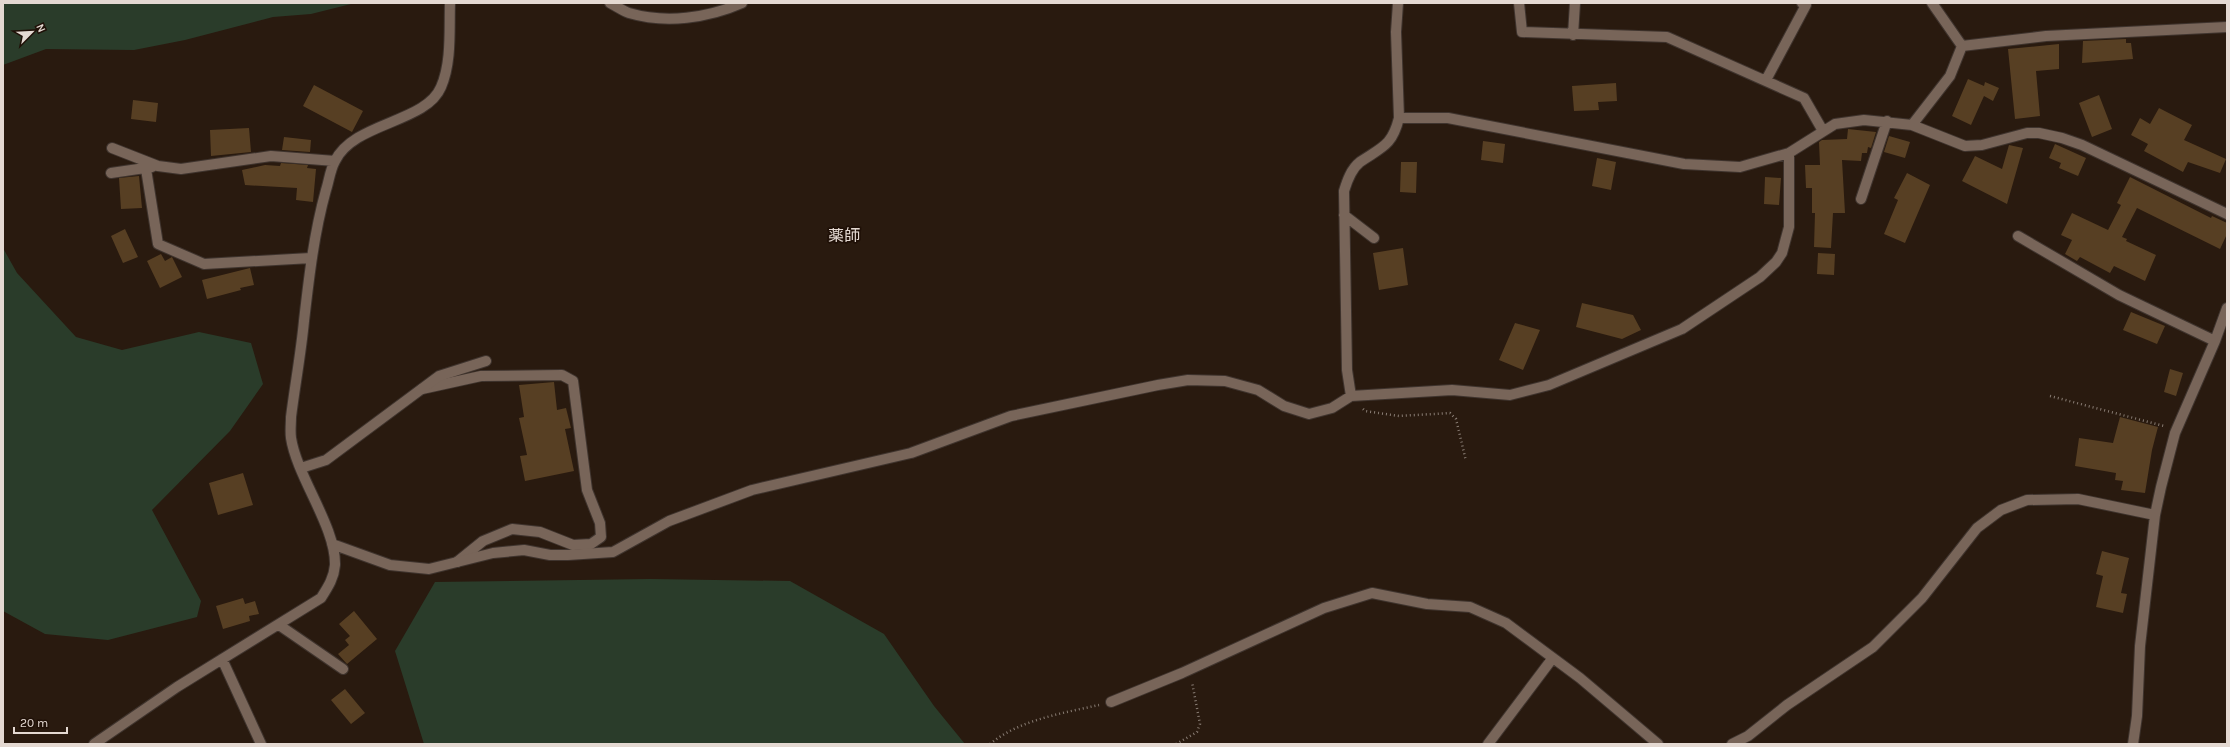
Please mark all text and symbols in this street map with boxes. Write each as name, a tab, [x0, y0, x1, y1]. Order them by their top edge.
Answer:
north arrow	[12, 12, 52, 52]
text: N	[33, 22, 48, 34]
district label: 薬師	[828, 226, 860, 245]
scale bar	[14, 709, 67, 735]
text: 20 m	[20, 716, 48, 730]

